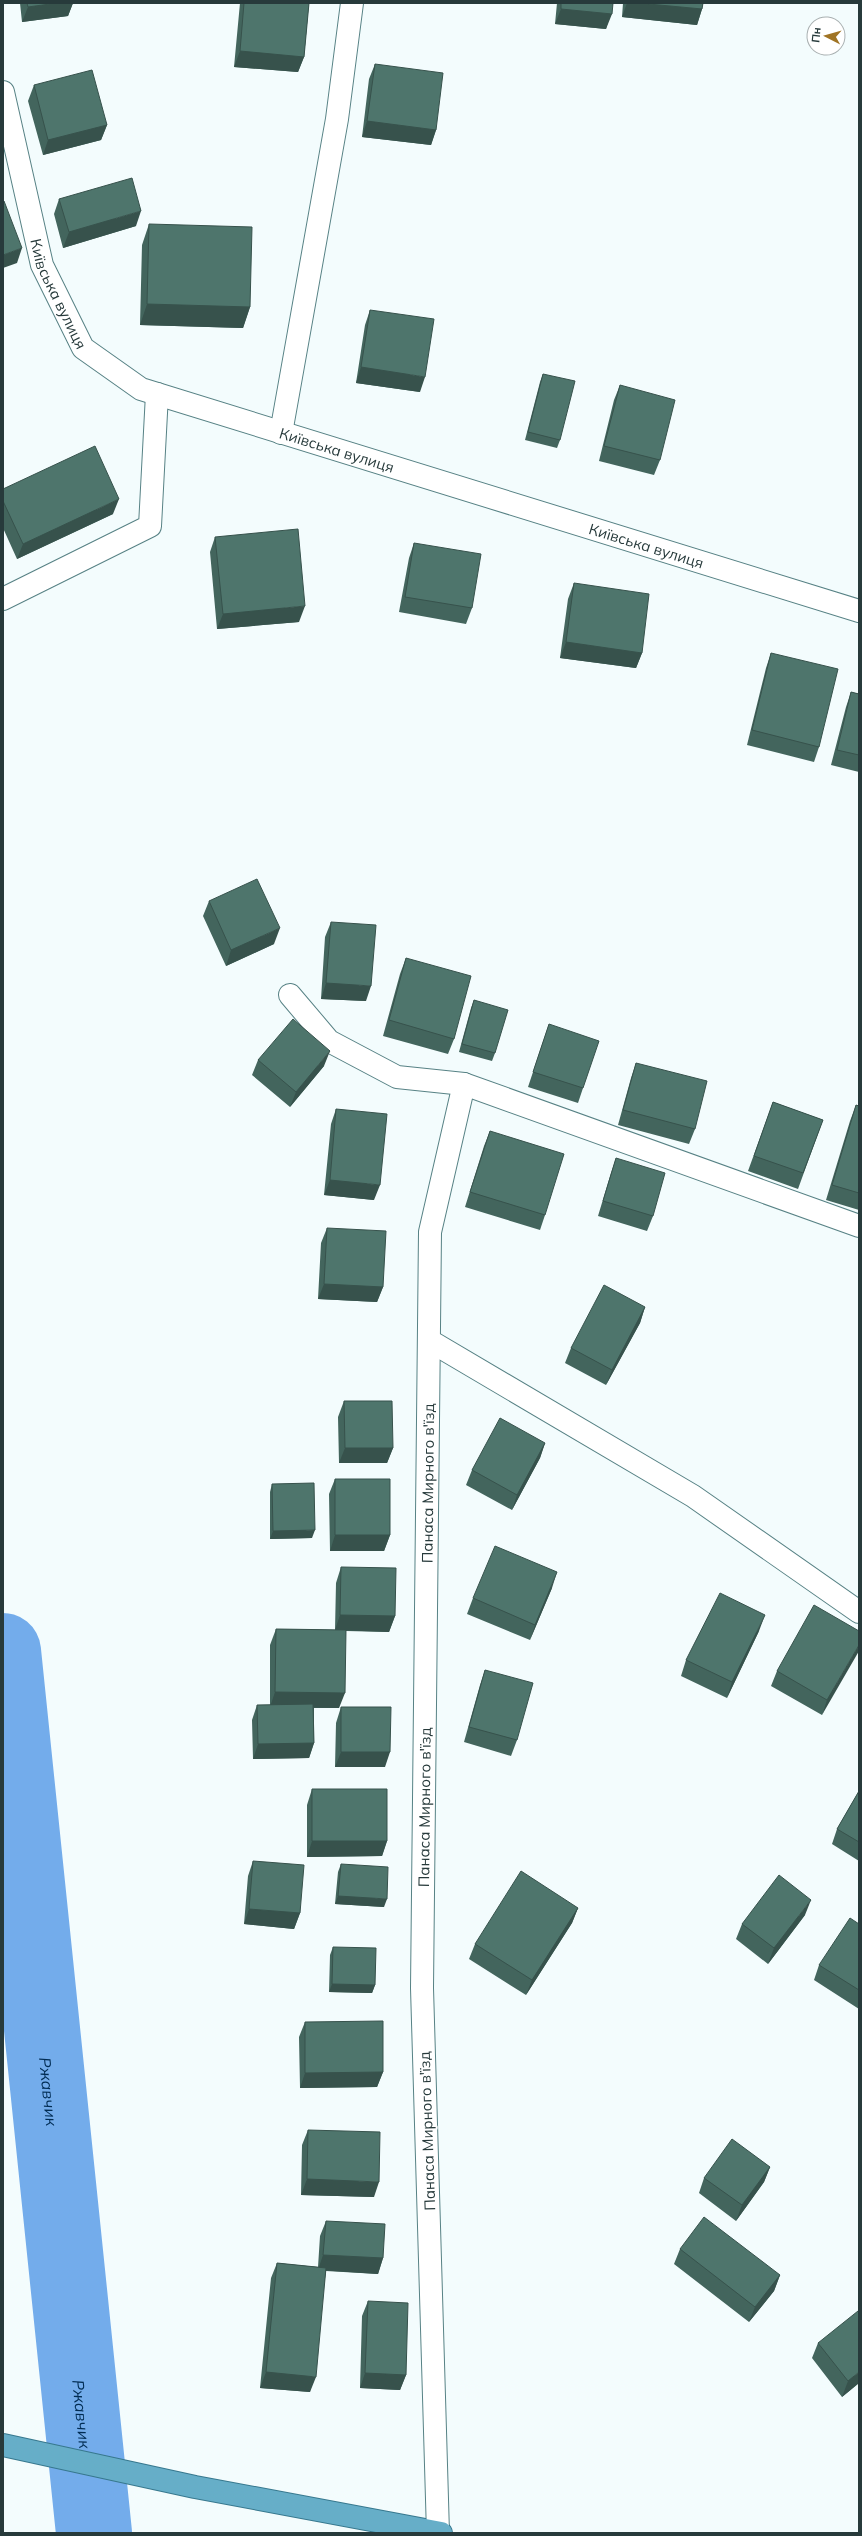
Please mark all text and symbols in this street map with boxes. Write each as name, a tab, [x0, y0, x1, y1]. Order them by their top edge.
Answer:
north arrow	[806, 16, 846, 56]
text: Пн	[808, 26, 824, 43]
street label: Київська вулиця	[27, 237, 91, 352]
street label: Київська вулиця	[277, 423, 397, 476]
street label: Київська вулиця	[587, 519, 706, 572]
street label: Панаса Мирного в'їзд	[417, 1403, 438, 1563]
street label: Панаса Мирного в'їзд	[414, 1727, 434, 1887]
street label: Панаса Мирного в'їзд	[415, 2051, 439, 2211]
water label: Ржавчик	[35, 2056, 62, 2127]
water label: Ржавчик	[68, 2379, 95, 2450]

